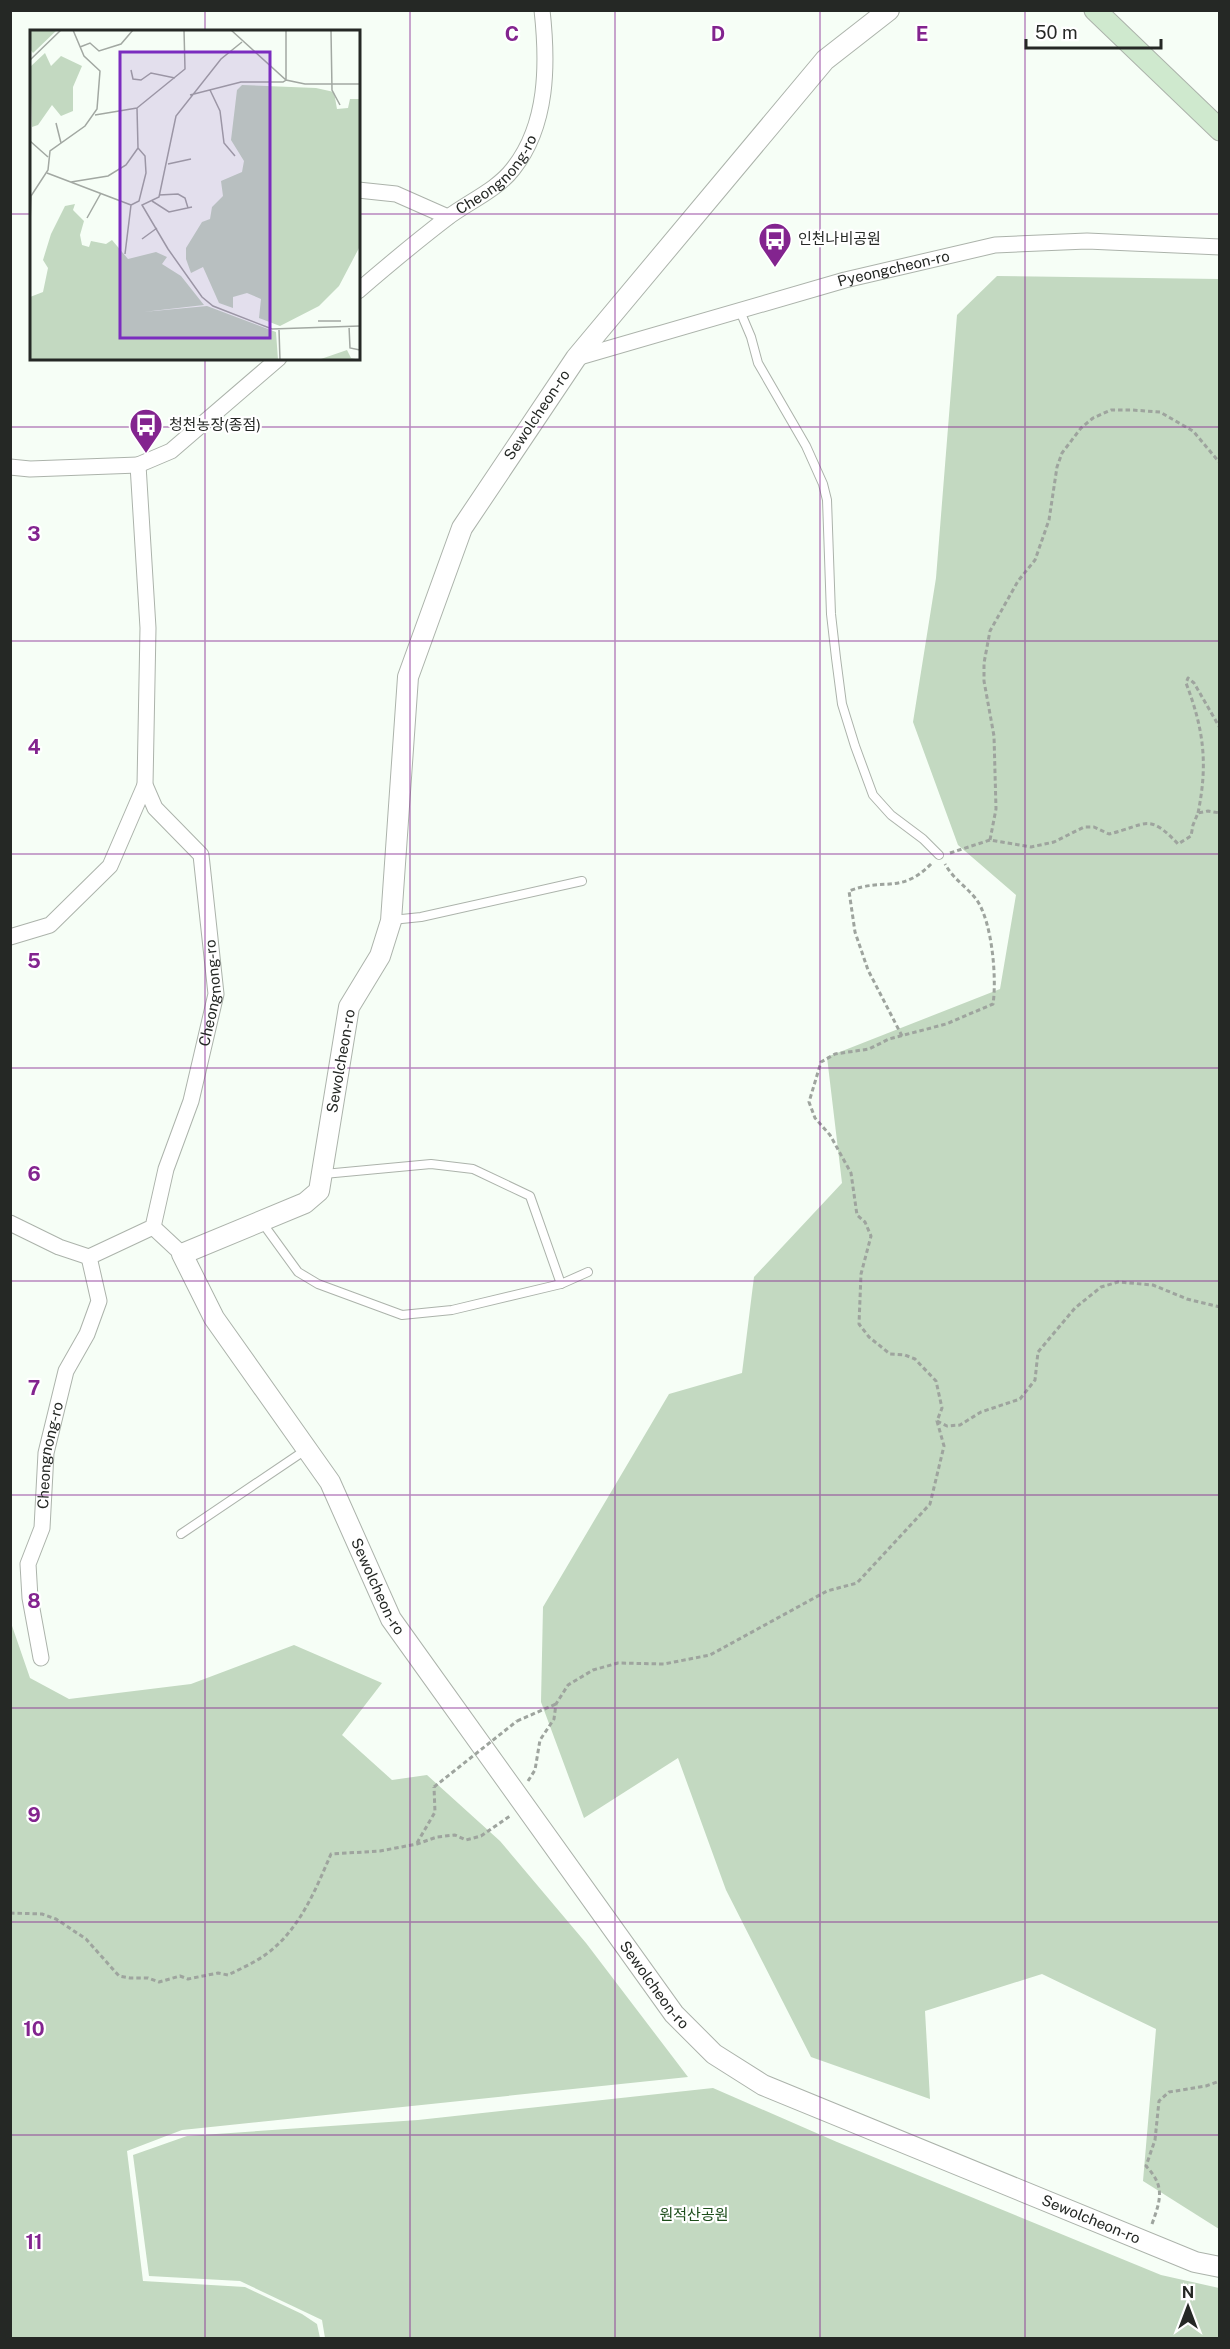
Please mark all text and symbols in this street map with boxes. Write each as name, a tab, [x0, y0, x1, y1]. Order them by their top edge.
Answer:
scale bar	[1026, 12, 1161, 50]
text: C	[505, 22, 519, 46]
text: D	[711, 22, 725, 46]
text: E	[916, 22, 928, 46]
text: 50 m	[1035, 22, 1078, 43]
inset map	[30, 30, 360, 360]
street label: Cheongnong-ro	[452, 132, 540, 217]
bus stop icon: 인천나비공원	[757, 221, 793, 268]
place label: 인천나비공원	[798, 230, 881, 247]
street label: Pyeongcheon-ro	[835, 247, 951, 290]
street label: Sewolcheon-ro	[500, 366, 573, 463]
bus stop icon: 청천농장(종점)	[128, 407, 164, 454]
place label: 청천농장(종점)	[169, 416, 261, 433]
text: 3	[27, 522, 41, 546]
text: 4	[27, 735, 41, 759]
street label: Cheongnong-ro	[195, 939, 224, 1048]
text: 5	[27, 949, 41, 973]
street label: Sewolcheon-ro	[323, 1008, 358, 1114]
text: 6	[27, 1162, 41, 1186]
text: 7	[28, 1376, 40, 1400]
street label: Cheongnong-ro	[34, 1400, 66, 1509]
street label: Sewolcheon-ro	[348, 1535, 408, 1638]
text: 8	[27, 1589, 41, 1613]
text: 9	[27, 1803, 41, 1827]
street label: Sewolcheon-ro	[617, 1938, 693, 2032]
text: 10	[23, 2017, 45, 2041]
street label: Sewolcheon-ro	[1039, 2191, 1143, 2247]
park label: 원적산공원	[659, 2206, 729, 2223]
text: 11	[25, 2230, 43, 2254]
north arrow	[1158, 2277, 1218, 2337]
text: N	[1182, 2283, 1194, 2302]

